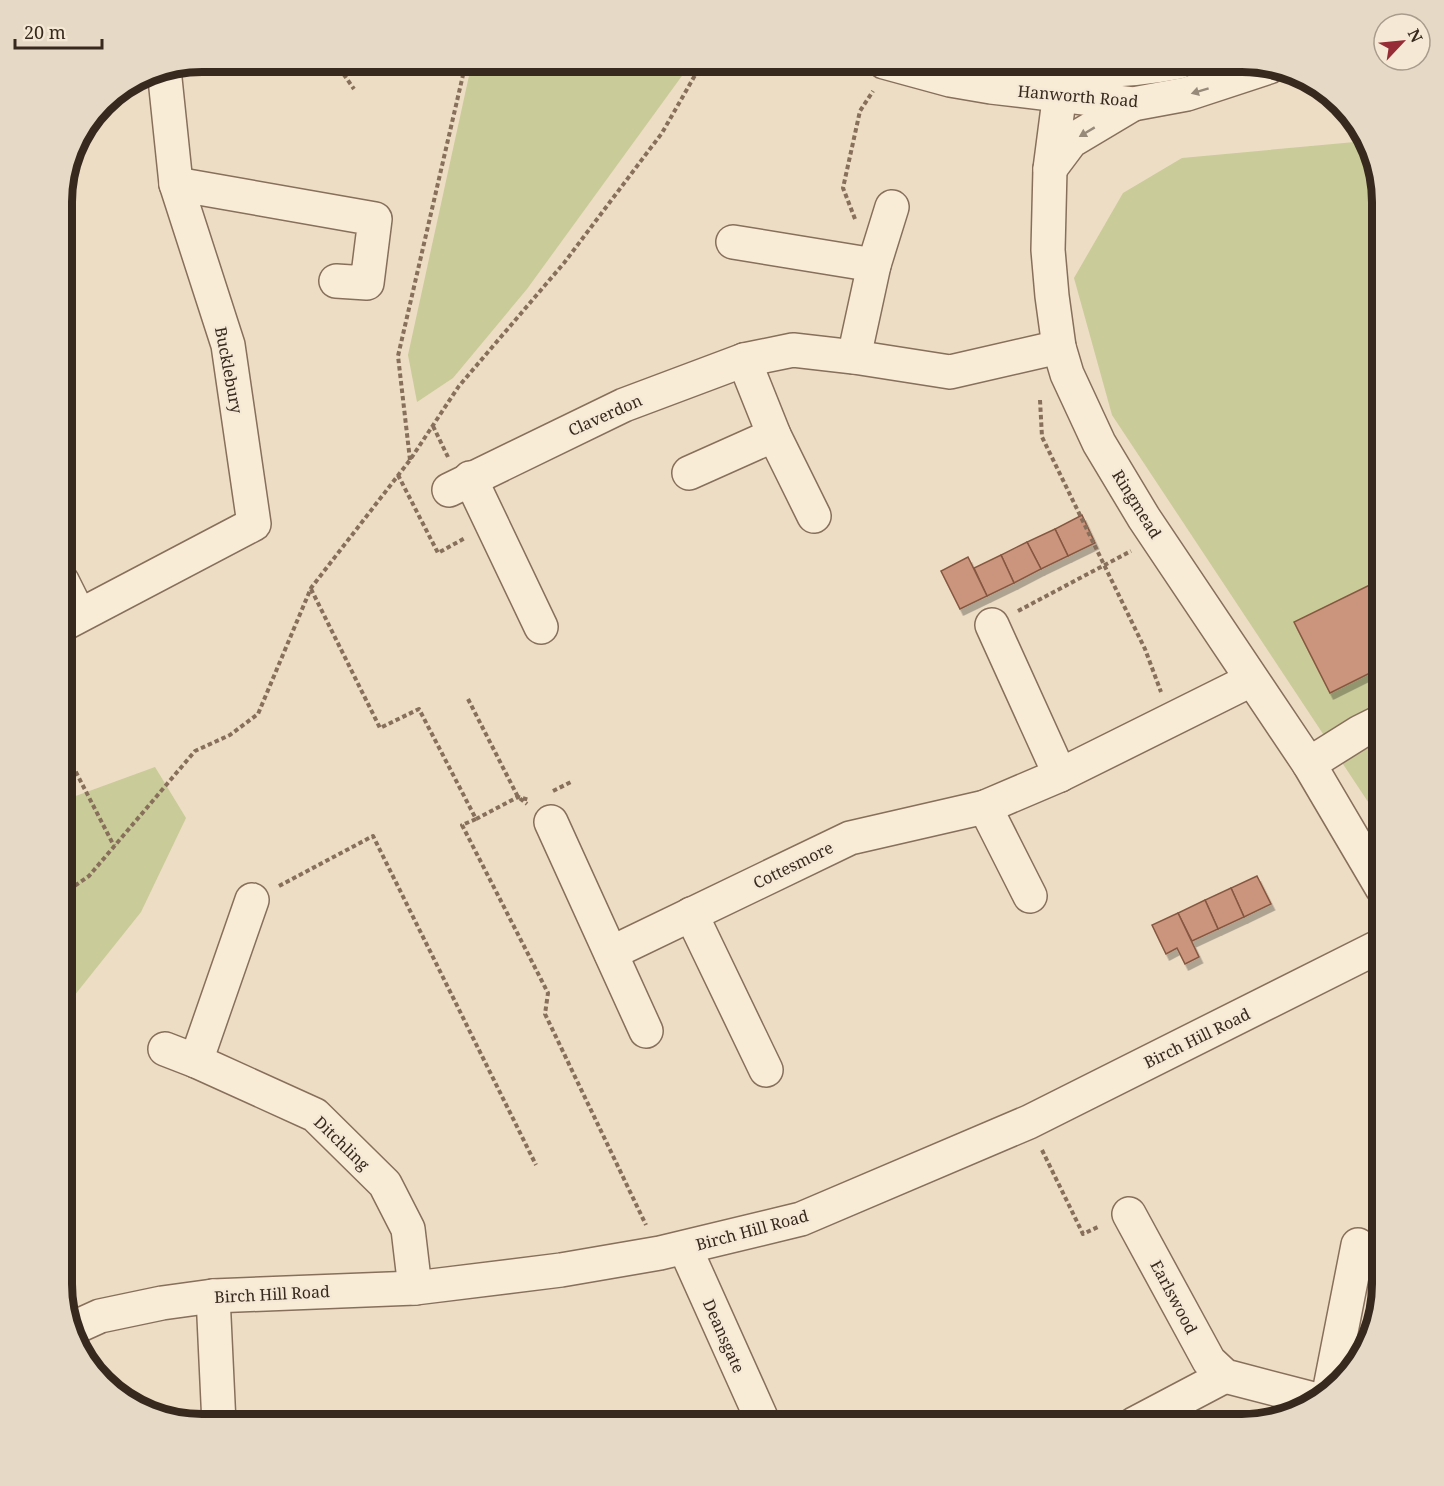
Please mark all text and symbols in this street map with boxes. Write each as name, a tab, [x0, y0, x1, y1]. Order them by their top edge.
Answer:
scale bar	[15, 12, 102, 50]
north arrow	[1372, 12, 1432, 72]
text: 20 m	[24, 20, 66, 44]
text: N	[1403, 25, 1428, 46]
street label: Hanworth Road	[1017, 80, 1139, 112]
one-way arrow	[1190, 87, 1208, 96]
one-way arrow	[1079, 126, 1095, 137]
street label: Bucklebury	[210, 325, 248, 416]
street label: Claverdon	[565, 389, 645, 441]
street label: Ringmead	[1107, 465, 1167, 543]
street label: Cottesmore	[749, 836, 837, 894]
street label: Birch Hill Road	[1140, 1003, 1254, 1073]
street label: Ditchling	[309, 1111, 375, 1175]
street label: Birch Hill Road	[693, 1204, 811, 1256]
street label: Earlswood	[1145, 1256, 1203, 1338]
street label: Birch Hill Road	[214, 1280, 331, 1308]
street label: Deansgate	[698, 1296, 750, 1376]

